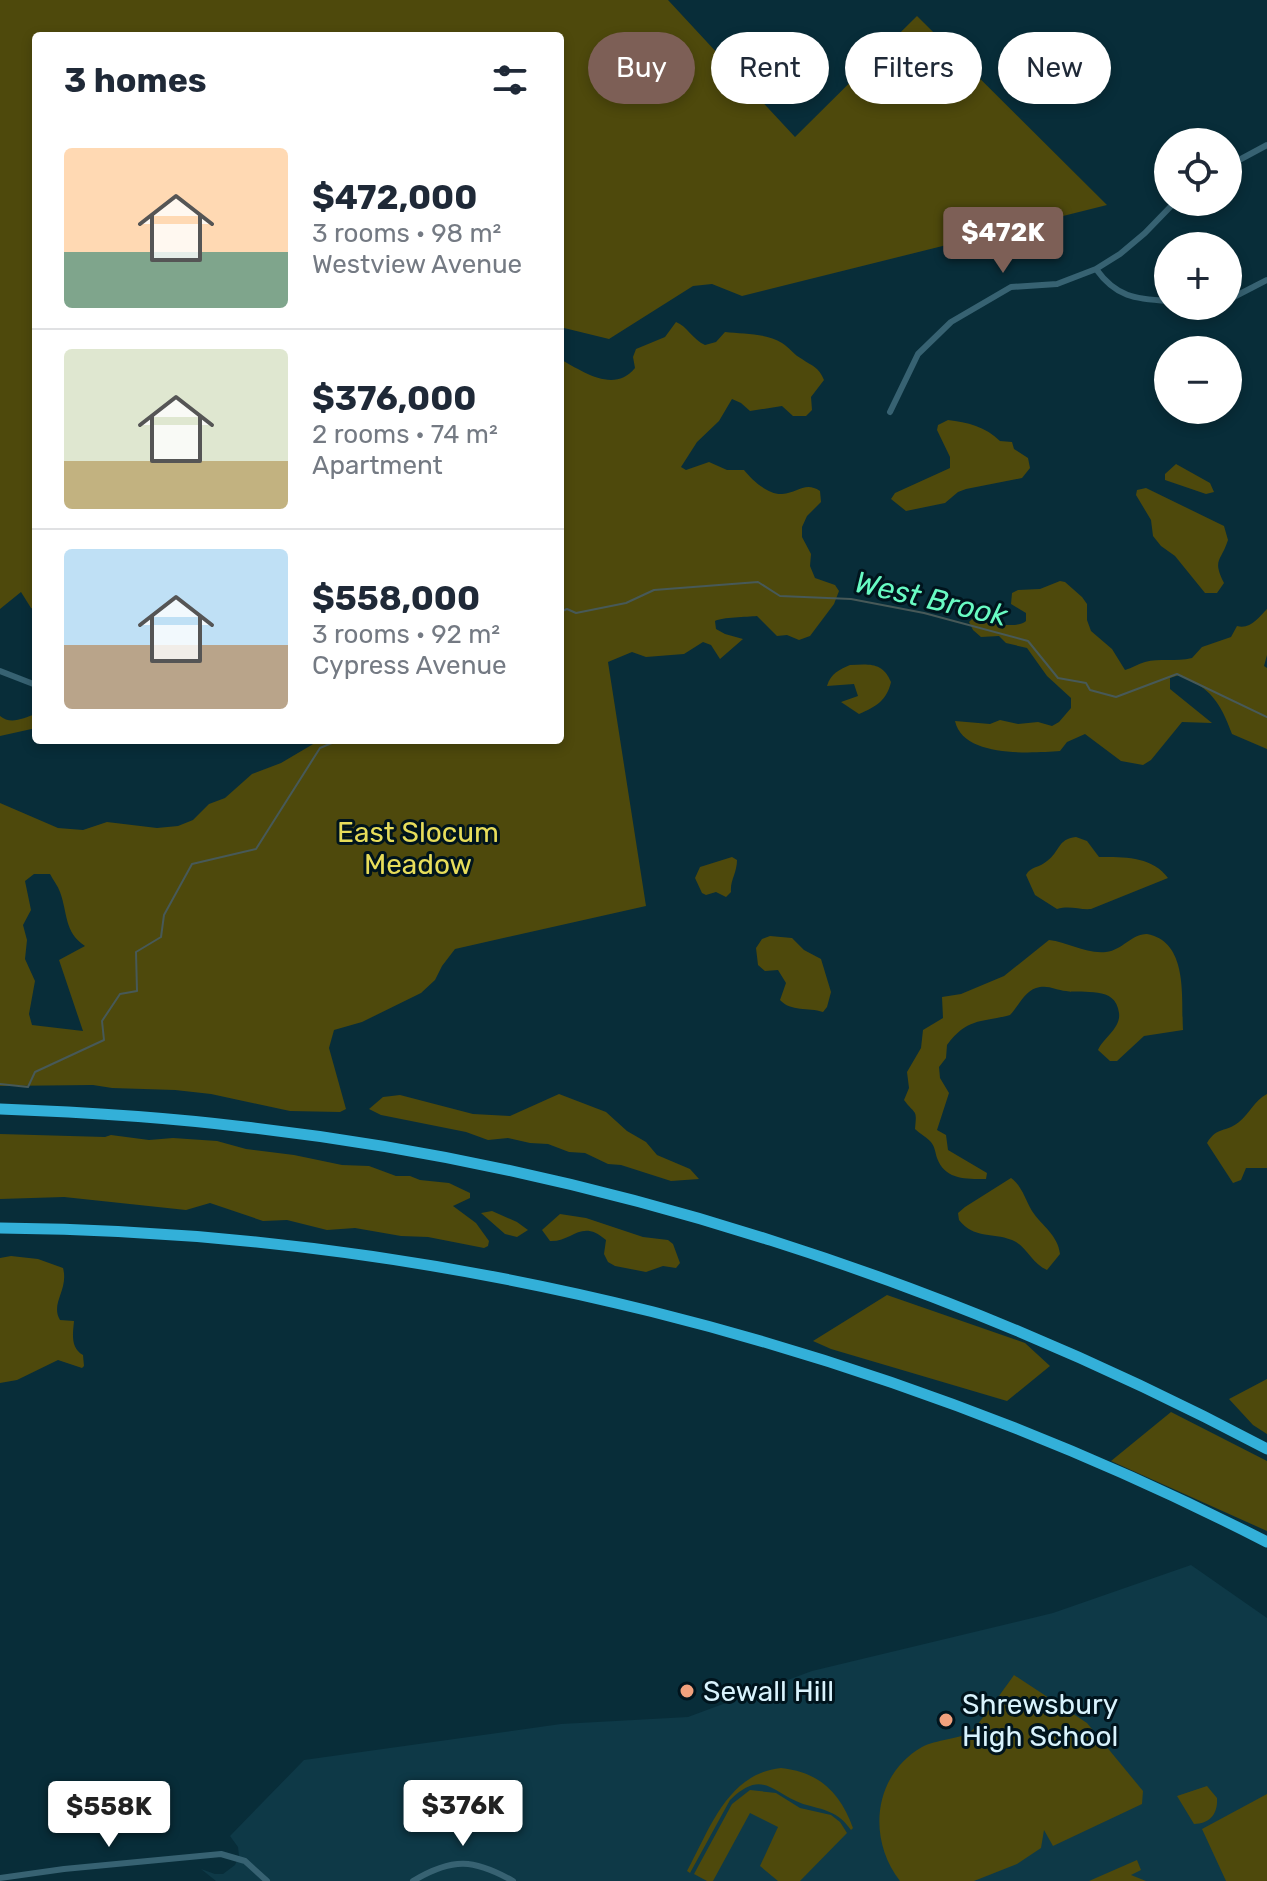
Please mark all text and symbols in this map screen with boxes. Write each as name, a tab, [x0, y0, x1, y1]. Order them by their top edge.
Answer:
chip: Buy	[588, 32, 695, 104]
chip: Rent	[711, 32, 829, 104]
chip: Filters	[845, 32, 982, 104]
chip: New	[998, 32, 1111, 104]
icon: filters	[488, 58, 532, 102]
text: 3 homes	[64, 60, 207, 101]
map controls	[1154, 128, 1242, 424]
button: locate	[1154, 128, 1242, 216]
text: $472,000	[312, 177, 477, 218]
icon: home	[128, 180, 224, 276]
pin: $472K	[947, 207, 1059, 275]
text: $472K	[961, 217, 1045, 248]
text: 3 rooms · 98 m²	[312, 218, 501, 249]
button: +	[1154, 232, 1242, 320]
text: Westview Avenue	[312, 249, 522, 280]
button: −	[1154, 336, 1242, 424]
text: $376,000	[312, 378, 476, 419]
icon: home	[128, 381, 224, 477]
text: 2 rooms · 74 m²	[312, 419, 498, 450]
text: Apartment	[312, 450, 443, 481]
water label: West Brook	[851, 564, 1011, 634]
text: $558,000	[312, 578, 480, 619]
icon: home	[128, 581, 224, 677]
text: 3 rooms · 92 m²	[312, 619, 500, 650]
text: Cypress Avenue	[312, 650, 507, 681]
park label: East Slocum Meadow	[337, 816, 499, 881]
place label: Sewall Hill	[703, 1675, 834, 1708]
marker: Sewall Hill	[678, 1682, 696, 1700]
place label: Shrewsbury High School	[962, 1688, 1118, 1753]
marker: Shrewsbury High School	[937, 1711, 955, 1729]
pin: $376K	[407, 1780, 519, 1848]
pin: $558K	[53, 1781, 165, 1849]
text: $376K	[422, 1790, 504, 1821]
text: $558K	[66, 1791, 152, 1822]

